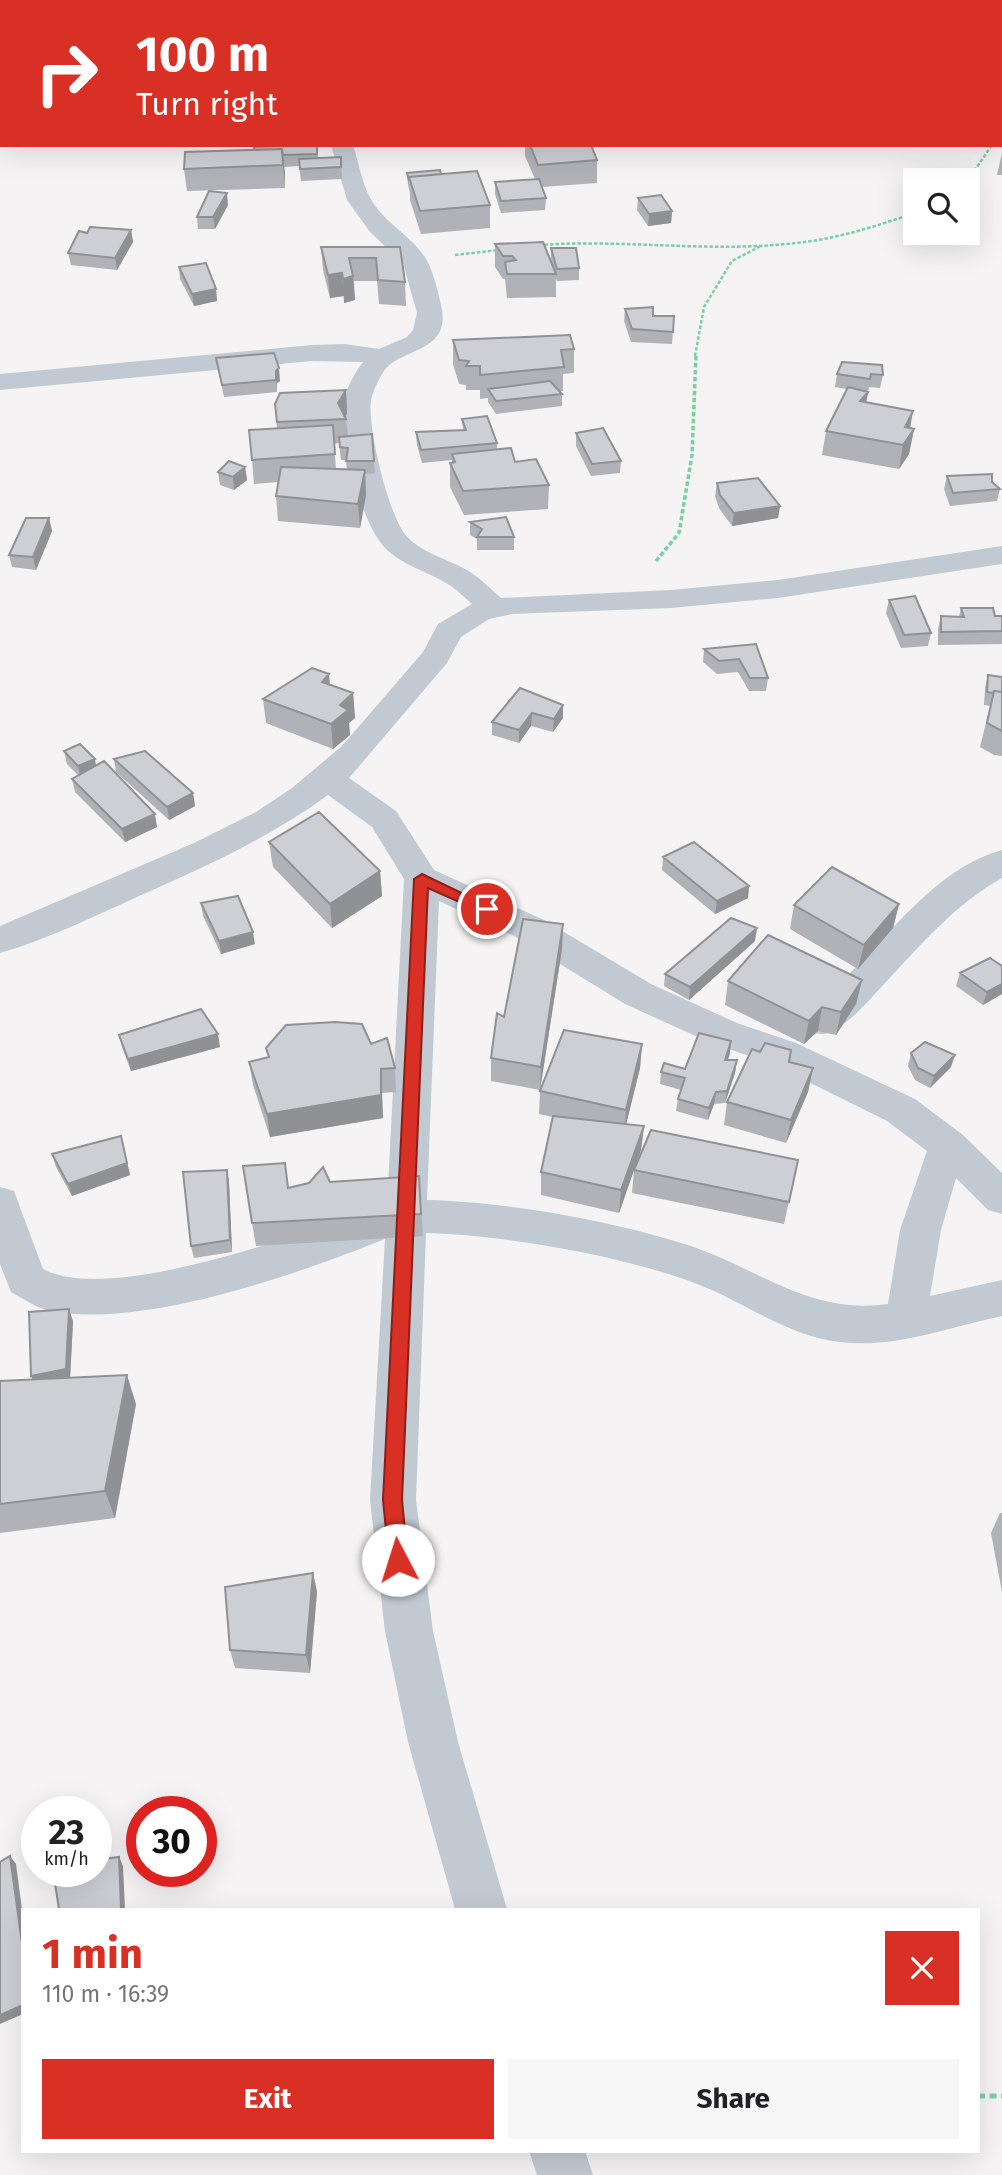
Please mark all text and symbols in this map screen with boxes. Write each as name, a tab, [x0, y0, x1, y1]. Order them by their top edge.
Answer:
text: 100 m	[136, 25, 269, 84]
icon: right	[21, 28, 112, 119]
text: Turn right	[136, 85, 278, 123]
map controls	[903, 168, 980, 245]
button: search	[903, 168, 980, 245]
pin	[457, 879, 517, 939]
icon: arrive	[468, 890, 506, 928]
position arrow	[361, 1523, 435, 1597]
speed limit sign: 30	[126, 1796, 217, 1887]
text: 23	[48, 1811, 85, 1853]
text: km/h	[44, 1848, 89, 1870]
text: 1 min	[42, 1929, 143, 1979]
button: close	[885, 1931, 959, 2005]
text: 110 m · 16:39	[42, 1980, 169, 2008]
button: Exit	[42, 2059, 494, 2139]
button: Share	[508, 2059, 959, 2139]

